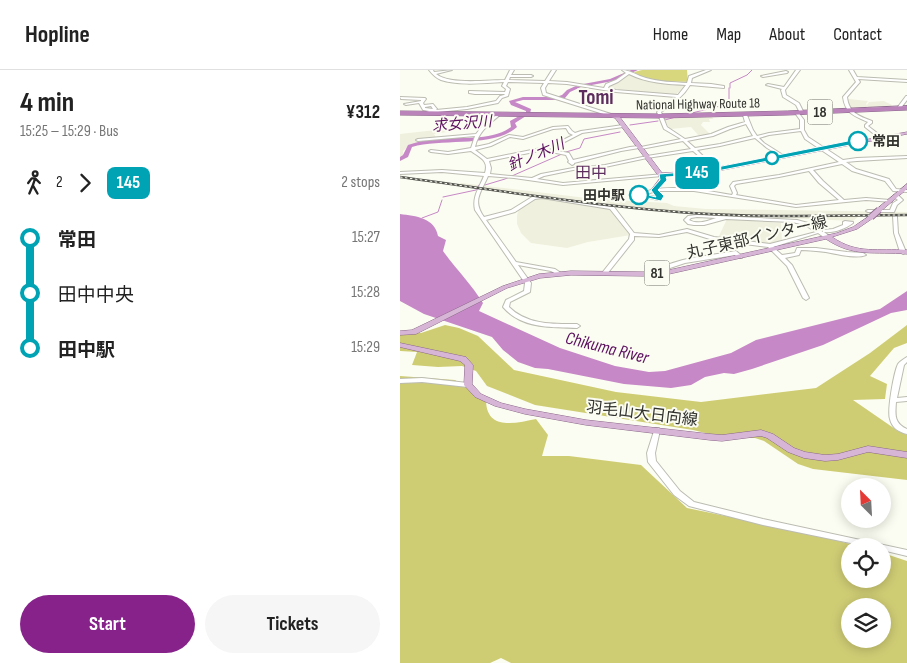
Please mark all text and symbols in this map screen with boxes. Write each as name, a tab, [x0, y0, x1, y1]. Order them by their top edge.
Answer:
text: Hopline	[25, 20, 90, 49]
text: Home	[653, 24, 688, 45]
text: Map	[716, 24, 741, 45]
text: About	[769, 24, 805, 45]
text: Contact	[833, 24, 882, 45]
district label: Tomi	[578, 85, 614, 110]
text: 4 min	[20, 86, 74, 119]
street label: National Highway Route 18	[636, 94, 760, 114]
road number: 18	[808, 100, 832, 124]
text: ¥312	[346, 101, 380, 124]
water label: 求女沢川	[431, 112, 495, 136]
text: 15:25 – 15:29 · Bus	[20, 122, 119, 141]
marker: 常田	[848, 131, 868, 151]
place label: 常田	[872, 133, 900, 150]
water label: 針ノ木川	[505, 134, 569, 175]
unlabelled marker	[765, 151, 779, 165]
line badge: 145	[668, 157, 726, 189]
text: 145	[685, 162, 709, 183]
district label: 田中	[575, 164, 607, 183]
icon: walk	[20, 169, 48, 197]
icon: forward	[71, 169, 99, 197]
text: 145	[117, 172, 140, 193]
text: 2	[56, 173, 63, 192]
text: 2 stops	[341, 173, 380, 192]
marker: 田中駅	[629, 185, 649, 205]
place label: 田中駅	[583, 187, 625, 204]
street label: 丸子東部インター線	[685, 213, 829, 263]
text: 15:27	[352, 228, 380, 247]
text: 常田	[58, 229, 96, 252]
road number: 81	[644, 260, 670, 286]
text: 15:28	[351, 283, 380, 302]
text: 田中中央	[58, 284, 134, 307]
water label: Chikuma River	[563, 328, 652, 369]
text: 15:29	[351, 338, 380, 357]
text: 田中駅	[58, 339, 115, 362]
street label: 羽毛山大日向線	[585, 398, 699, 430]
north arrow	[841, 478, 891, 528]
map controls	[841, 478, 891, 648]
button: locate	[841, 538, 891, 588]
button: Start	[20, 595, 195, 653]
button: Tickets	[205, 595, 380, 653]
button: layers	[841, 598, 891, 648]

